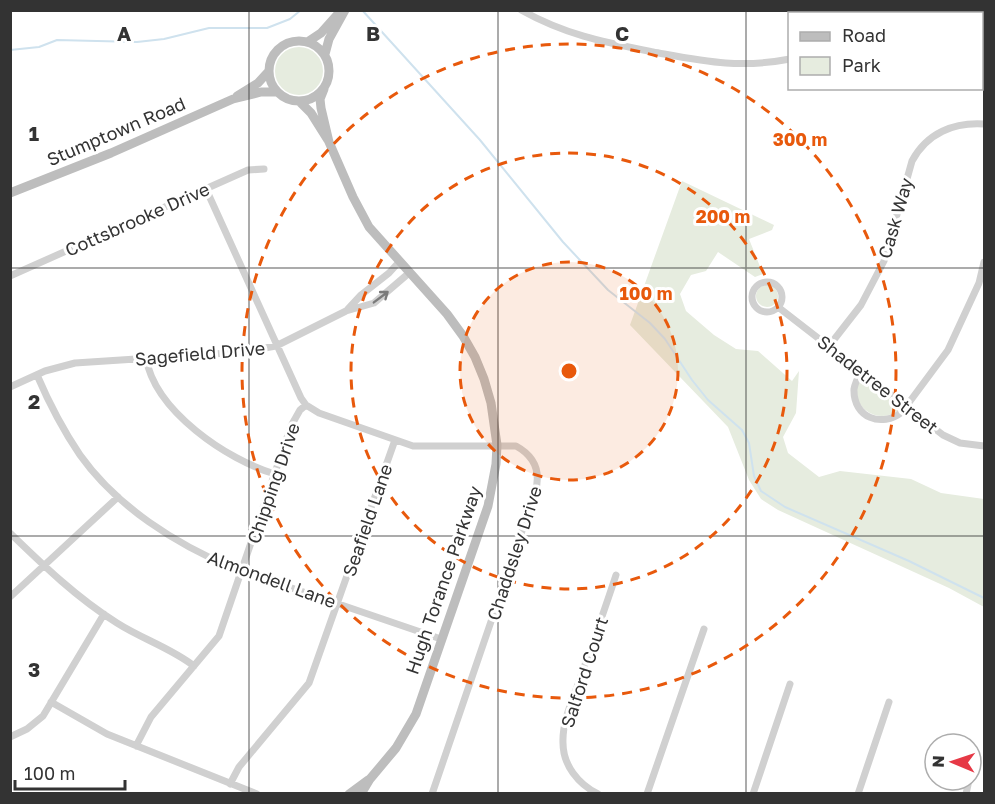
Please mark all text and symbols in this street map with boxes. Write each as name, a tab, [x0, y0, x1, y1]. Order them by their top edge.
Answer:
legend	[788, 12, 983, 90]
text: A	[117, 21, 131, 45]
text: B	[366, 21, 380, 45]
text: C	[615, 21, 629, 45]
text: Road	[842, 24, 886, 46]
text: Park	[842, 54, 881, 76]
street label: Stumptown Road	[43, 92, 189, 170]
text: 1	[29, 121, 39, 145]
text: 300 m	[773, 128, 827, 150]
street label: Cask Way	[873, 175, 917, 261]
street label: Cottsbrooke Drive	[61, 177, 213, 261]
text: 200 m	[696, 205, 750, 227]
text: 100 m	[620, 282, 672, 304]
one-way arrow	[372, 291, 388, 304]
street label: Shadetree Street	[813, 330, 943, 438]
street label: Sagefield Drive	[134, 336, 266, 370]
centre of rings	[559, 361, 579, 381]
text: 2	[28, 389, 40, 413]
street label: Chipping Drive	[242, 420, 304, 546]
street label: Seafield Lane	[338, 461, 396, 579]
street label: Hugh Torance Parkway	[400, 483, 486, 677]
street label: Chaddsley Drive	[482, 483, 546, 623]
street label: Almondell Lane	[205, 546, 339, 612]
street label: Salford Court	[556, 614, 612, 730]
text: 3	[28, 657, 40, 681]
north arrow	[923, 732, 983, 792]
scale bar	[15, 753, 124, 791]
text: N	[928, 755, 948, 768]
text: 100 m	[24, 762, 75, 784]

